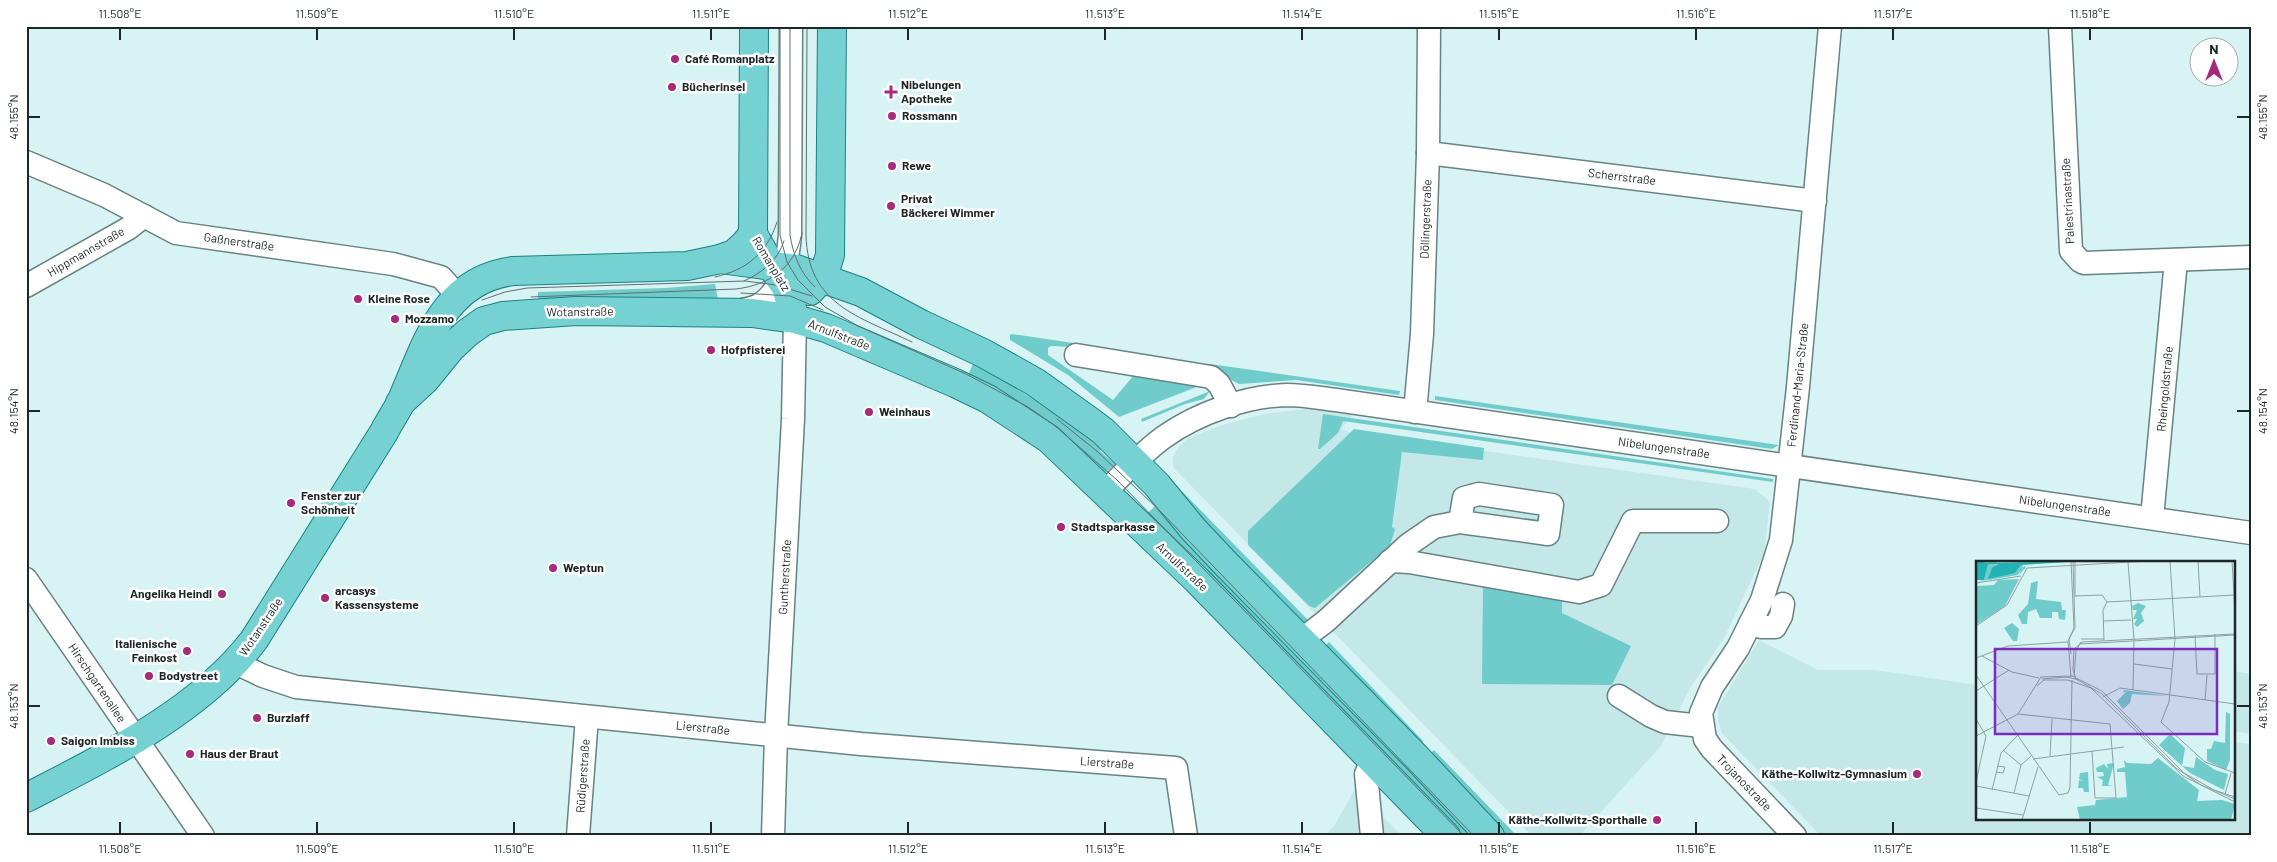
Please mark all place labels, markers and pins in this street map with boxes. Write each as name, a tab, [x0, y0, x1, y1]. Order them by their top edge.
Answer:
place label: Café Romanplatz	[685, 51, 775, 65]
marker: Café Romanplatz	[669, 53, 681, 65]
place label: Nibelungen Apotheke	[901, 77, 961, 105]
place label: Bücherinsel	[682, 79, 745, 93]
marker: Bücherinsel	[666, 81, 678, 93]
marker: Nibelungen Apotheke	[885, 86, 897, 98]
place label: Rossmann	[902, 108, 957, 122]
marker: Rossmann	[886, 110, 898, 122]
place label: Rewe	[902, 158, 932, 172]
marker: Rewe	[886, 160, 898, 172]
place label: Privat Bäckerei Wimmer	[901, 191, 995, 219]
marker: Privat Bäckerei Wimmer	[885, 200, 897, 212]
place label: Kleine Rose	[368, 291, 431, 305]
marker: Kleine Rose	[352, 293, 364, 305]
place label: Mozzamo	[405, 311, 455, 325]
marker: Mozzamo	[389, 313, 401, 325]
place label: Hofpfisterei	[721, 342, 785, 356]
marker: Hofpfisterei	[705, 344, 717, 356]
place label: Weinhaus	[879, 404, 930, 418]
marker: Weinhaus	[863, 406, 875, 418]
place label: Fenster zur Schönheit	[301, 488, 361, 516]
marker: Fenster zur Schönheit	[285, 497, 297, 509]
place label: Stadtsparkasse	[1071, 519, 1156, 533]
marker: Stadtsparkasse	[1055, 521, 1067, 533]
place label: Weptun	[563, 560, 604, 574]
marker: Weptun	[547, 562, 559, 574]
place label: arcasys Kassensysteme	[335, 583, 419, 611]
place label: Angelika Heindl	[130, 586, 212, 600]
marker: Angelika Heindl	[216, 588, 228, 600]
marker: arcasys Kassensysteme	[319, 592, 331, 604]
place label: Italienische Feinkost	[115, 636, 177, 664]
marker: Italienische Feinkost	[181, 645, 193, 657]
place label: Bodystreet	[159, 668, 219, 682]
marker: Bodystreet	[143, 670, 155, 682]
place label: Burzlaff	[267, 710, 310, 724]
marker: Burzlaff	[251, 712, 263, 724]
place label: Saigon Imbiss	[61, 733, 135, 747]
marker: Saigon Imbiss	[45, 735, 57, 747]
place label: Haus der Braut	[200, 746, 279, 760]
marker: Haus der Braut	[184, 748, 196, 760]
place label: Käthe-Kollwitz-Gymnasium	[1762, 766, 1907, 780]
marker: Käthe-Kollwitz-Gymnasium	[1911, 768, 1923, 780]
place label: Käthe-Kollwitz-Sporthalle	[1508, 812, 1647, 826]
marker: Käthe-Kollwitz-Sporthalle	[1651, 814, 1663, 826]

